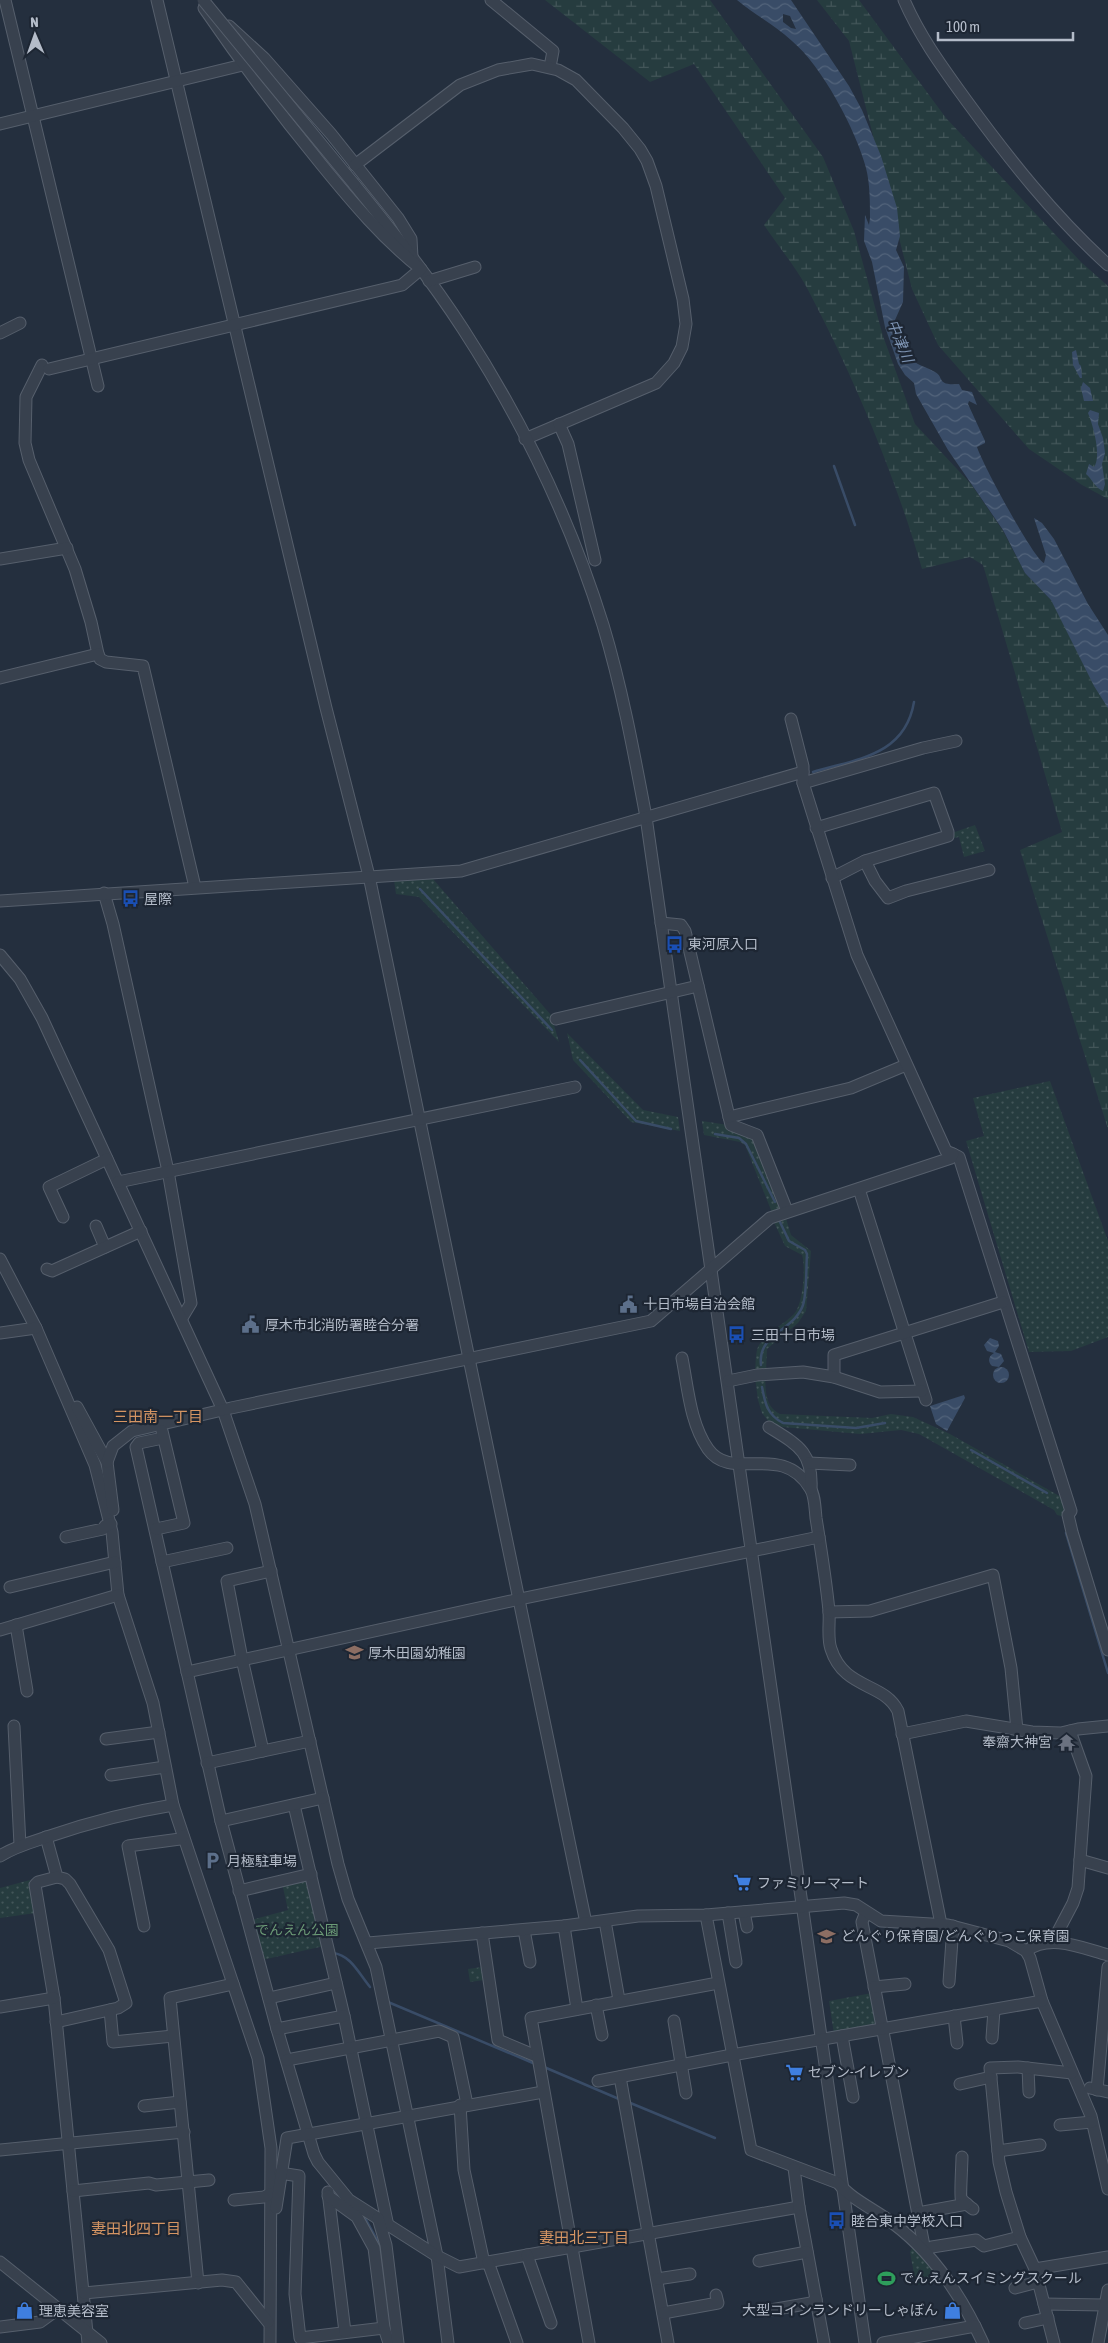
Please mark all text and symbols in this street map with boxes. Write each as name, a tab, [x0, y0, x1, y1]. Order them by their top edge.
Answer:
north arrow	[10, 10, 60, 60]
scale bar	[938, 10, 1073, 42]
text: N	[30, 14, 39, 30]
text: 100 m	[946, 18, 980, 35]
water label: 中津川	[884, 317, 918, 367]
bus stop icon: 屋際	[120, 889, 140, 909]
place label: 屋際	[144, 891, 172, 907]
bus stop icon: 東河原入口	[664, 934, 684, 954]
place label: 東河原入口	[688, 936, 758, 952]
public building icon: 十日市場自治会館	[619, 1294, 639, 1314]
place label: 十日市場自治会館	[643, 1296, 755, 1312]
public building icon: 厚木市北消防署睦合分署	[241, 1315, 261, 1335]
place label: 厚木市北消防署睦合分署	[265, 1317, 419, 1333]
bus stop icon: 三田十日市場	[727, 1325, 747, 1345]
place label: 三田十日市場	[751, 1327, 835, 1343]
district label: 三田南一丁目	[113, 1408, 203, 1425]
school or university icon: 厚木田園幼稚園	[344, 1643, 364, 1663]
place label: 厚木田園幼稚園	[368, 1645, 466, 1661]
temple icon: 奉齋大神宮	[1056, 1732, 1076, 1752]
place label: 奉齋大神宮	[982, 1734, 1052, 1750]
parking icon: 月極駐車場	[203, 1851, 223, 1871]
place label: 月極駐車場	[227, 1853, 297, 1869]
supermarket icon: ファミリーマート	[733, 1873, 753, 1893]
place label: ファミリーマート	[757, 1875, 869, 1891]
park label: でんえん公園	[255, 1922, 339, 1938]
school or university icon: どんぐり保育園/どんぐりっこ保育園	[817, 1926, 837, 1946]
place label: どんぐり保育園/どんぐりっこ保育園	[841, 1928, 1070, 1944]
supermarket icon: セブン-イレブン	[784, 2062, 804, 2082]
place label: セブン-イレブン	[808, 2064, 910, 2080]
bus stop icon: 睦合東中学校入口	[827, 2211, 847, 2231]
place label: 睦合東中学校入口	[851, 2213, 963, 2229]
district label: 妻田北四丁目	[91, 2220, 181, 2237]
district label: 妻田北三丁目	[539, 2229, 629, 2246]
sports icon: でんえんスイミングスクール	[876, 2268, 896, 2288]
place label: でんえんスイミングスクール	[900, 2270, 1082, 2286]
shop icon: 大型コインランドリーしゃぼん	[942, 2300, 962, 2320]
shop icon: 理恵美容室	[15, 2301, 35, 2321]
place label: 大型コインランドリーしゃぼん	[742, 2302, 938, 2318]
place label: 理恵美容室	[39, 2303, 109, 2319]

